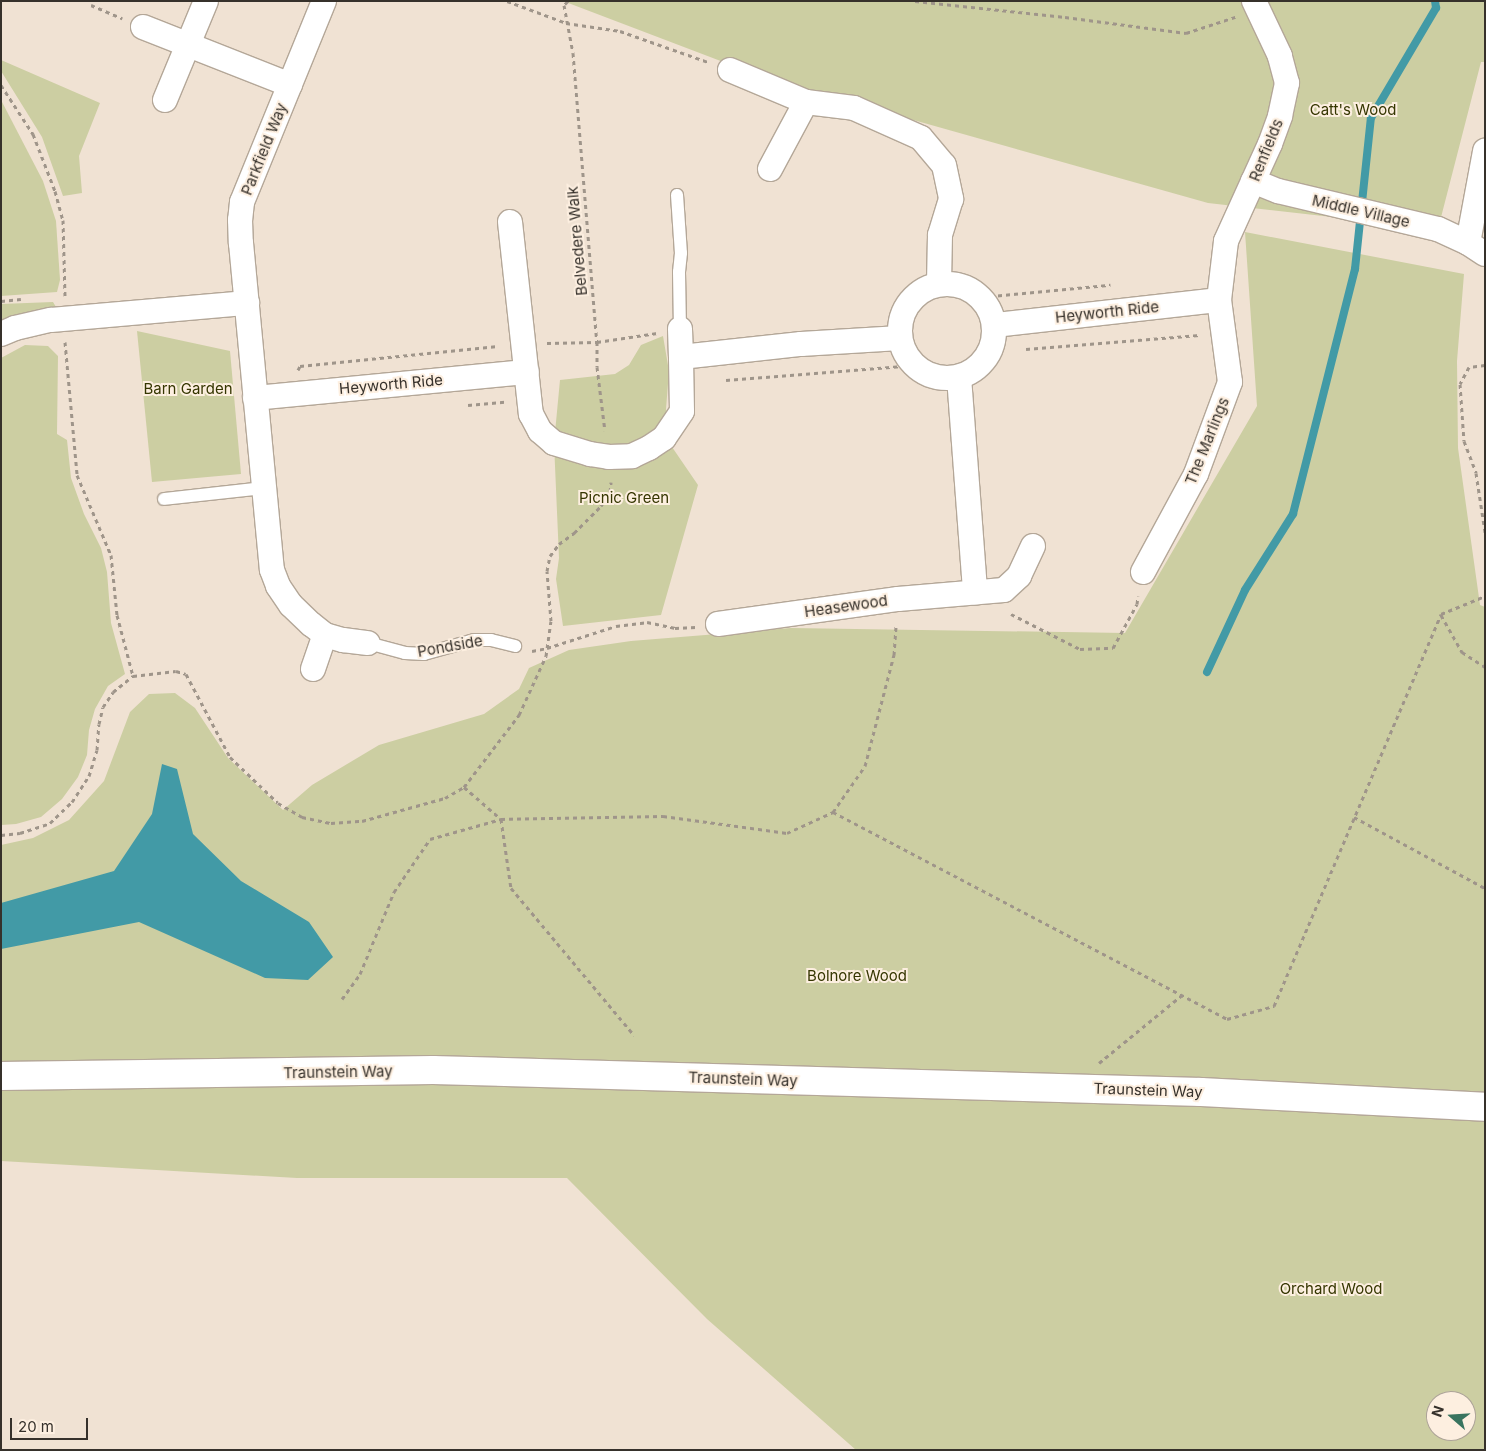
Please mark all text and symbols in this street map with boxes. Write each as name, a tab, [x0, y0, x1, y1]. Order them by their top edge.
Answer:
street label: Parkfield Way	[237, 100, 291, 198]
park label: Catt's Wood	[1310, 101, 1396, 119]
street label: Renfields	[1245, 116, 1287, 184]
street label: Belvedere Walk	[563, 186, 591, 296]
street label: Middle Village	[1310, 191, 1412, 231]
street label: Heyworth Ride	[1054, 298, 1160, 326]
street label: Heyworth Ride	[338, 370, 444, 398]
park label: Barn Garden	[143, 380, 233, 398]
street label: The Marlings	[1181, 395, 1233, 487]
park label: Picnic Green	[579, 489, 669, 507]
street label: Heasewood	[803, 591, 889, 621]
street label: Pondside	[416, 631, 484, 661]
park label: Bolnore Wood	[807, 967, 907, 985]
street label: Traunstein Way	[283, 1062, 393, 1082]
street label: Traunstein Way	[688, 1068, 798, 1090]
street label: Traunstein Way	[1093, 1079, 1203, 1101]
park label: Orchard Wood	[1280, 1280, 1382, 1298]
north arrow	[1426, 1391, 1476, 1441]
text: N	[1428, 1403, 1447, 1419]
scale bar	[12, 1408, 90, 1440]
text: 20 m	[18, 1417, 54, 1436]

